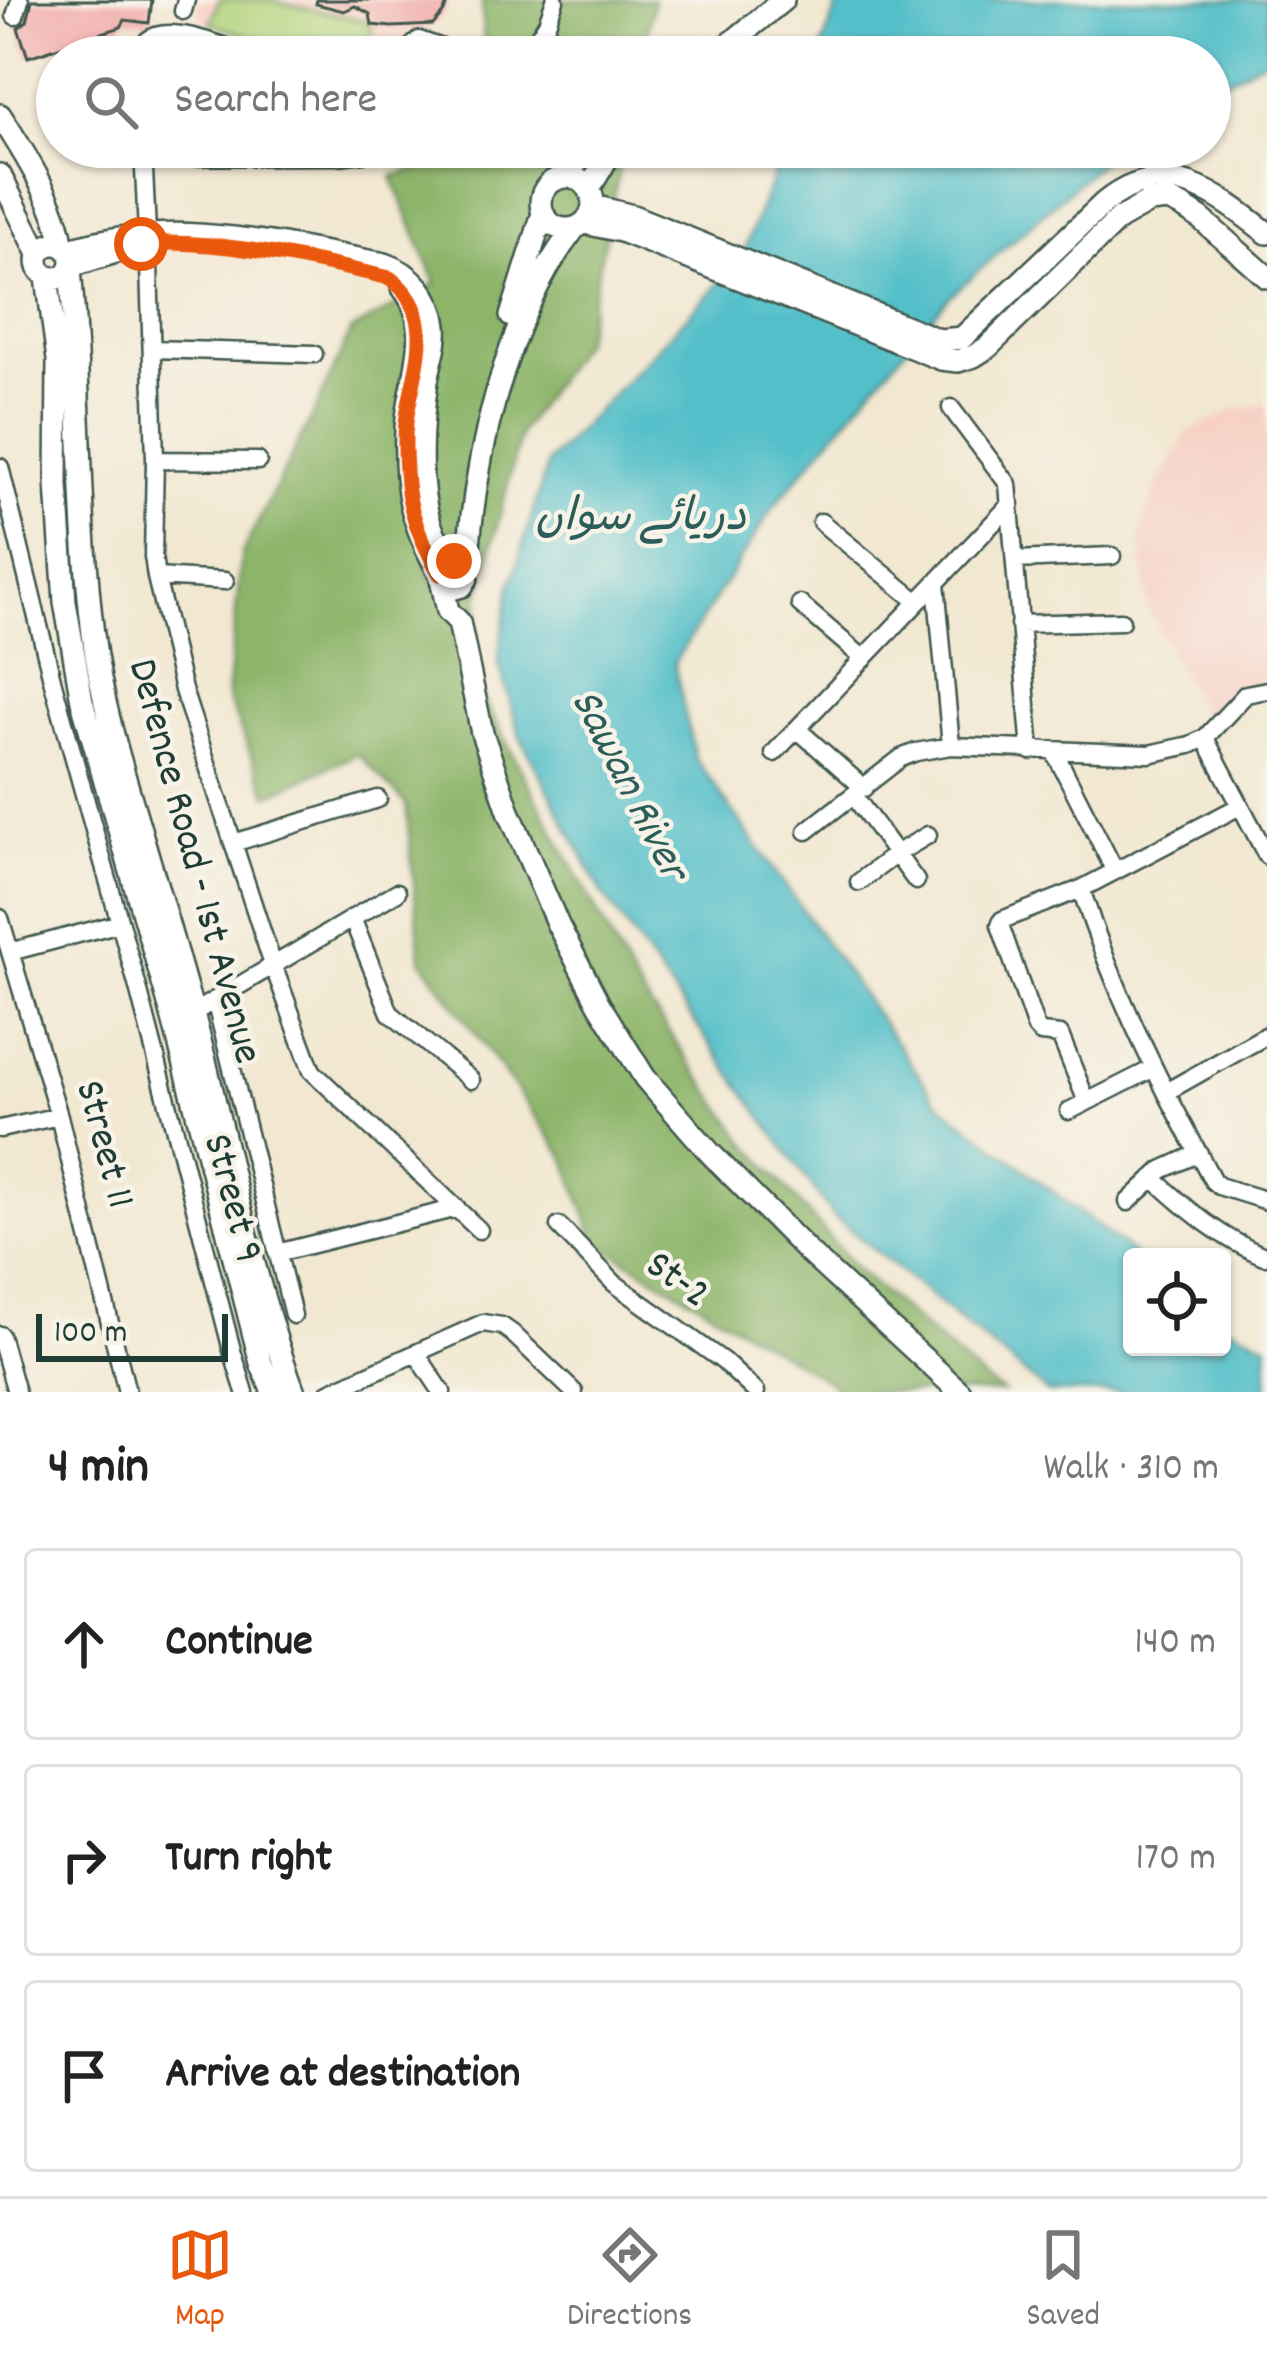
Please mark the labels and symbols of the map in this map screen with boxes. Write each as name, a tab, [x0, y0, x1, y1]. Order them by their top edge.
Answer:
route start	[114, 217, 168, 271]
water label: دریائے سواں	[535, 488, 747, 552]
route end	[427, 534, 481, 588]
street label: Defence Road - 1st Avenue	[109, 653, 275, 1071]
water label: Sawan River	[551, 679, 705, 897]
street label: Street 11	[56, 1074, 148, 1216]
street label: Street 9	[184, 1128, 276, 1270]
street label: St-2	[631, 1238, 721, 1326]
scale bar	[36, 1308, 228, 1361]

